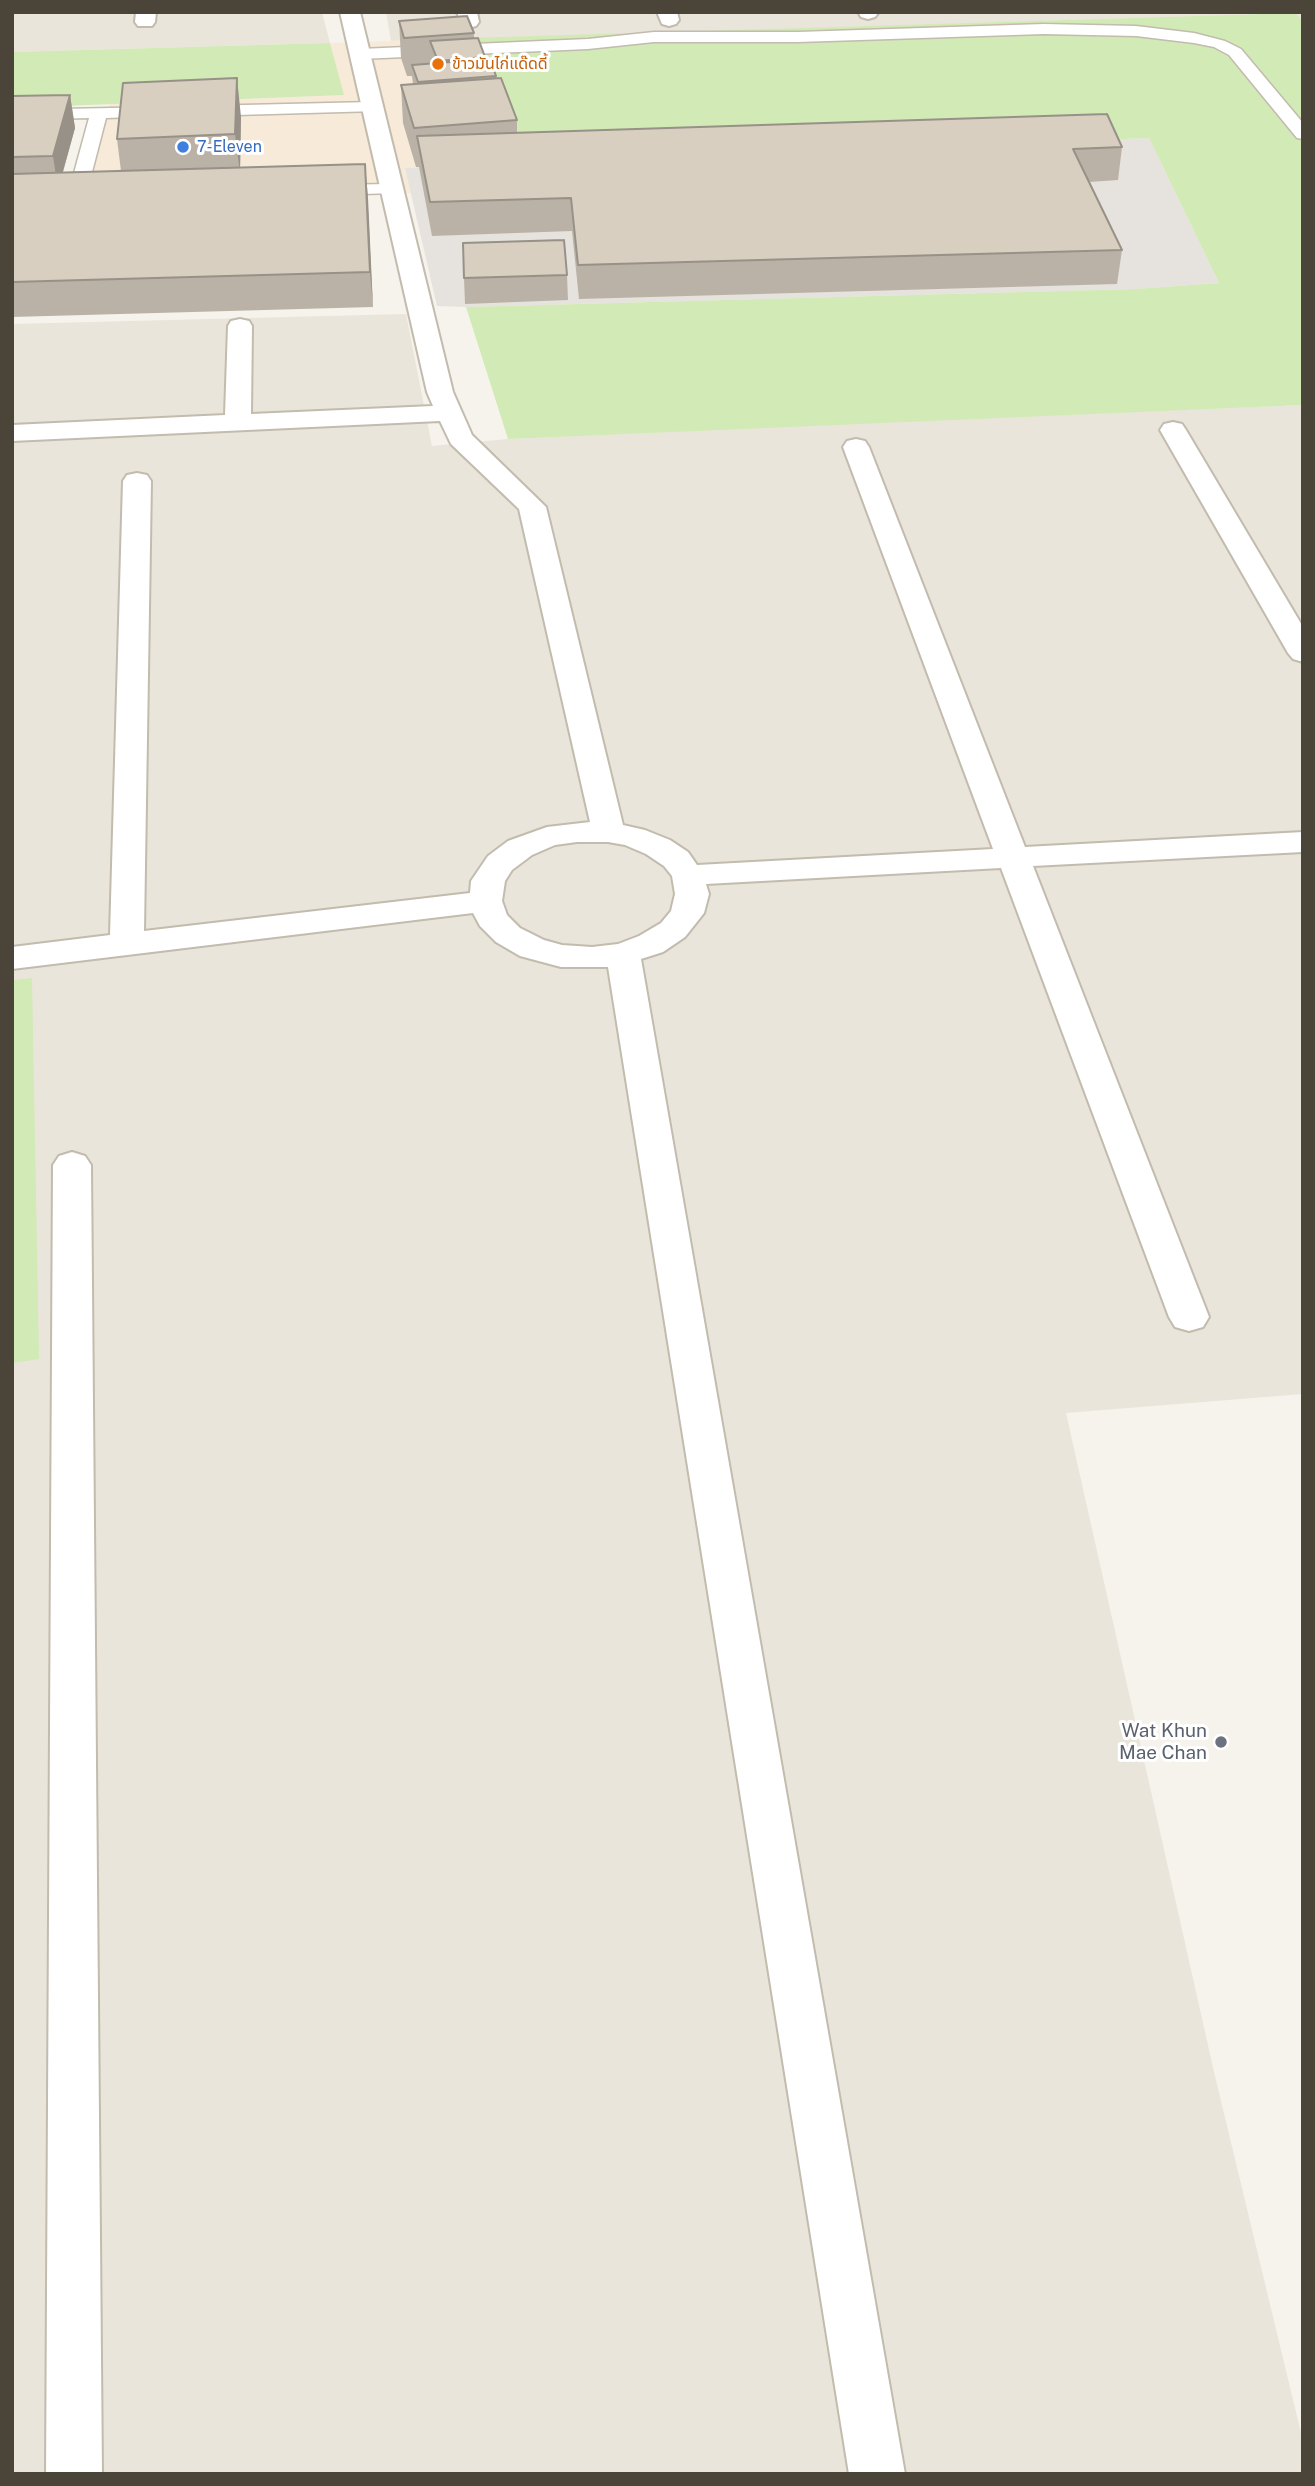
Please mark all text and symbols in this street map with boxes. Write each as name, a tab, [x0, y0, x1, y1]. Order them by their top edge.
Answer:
place label: ข้าวมันไก่แด๊ดดี้	[452, 54, 548, 74]
marker: ข้าวมันไก่แด๊ดดี้	[430, 56, 446, 72]
place label: 7-Eleven	[197, 137, 262, 157]
marker: 7-Eleven	[175, 139, 191, 155]
place label: Wat Khun Mae Chan	[1119, 1720, 1207, 1764]
marker: Wat Khun Mae Chan	[1213, 1734, 1229, 1750]

